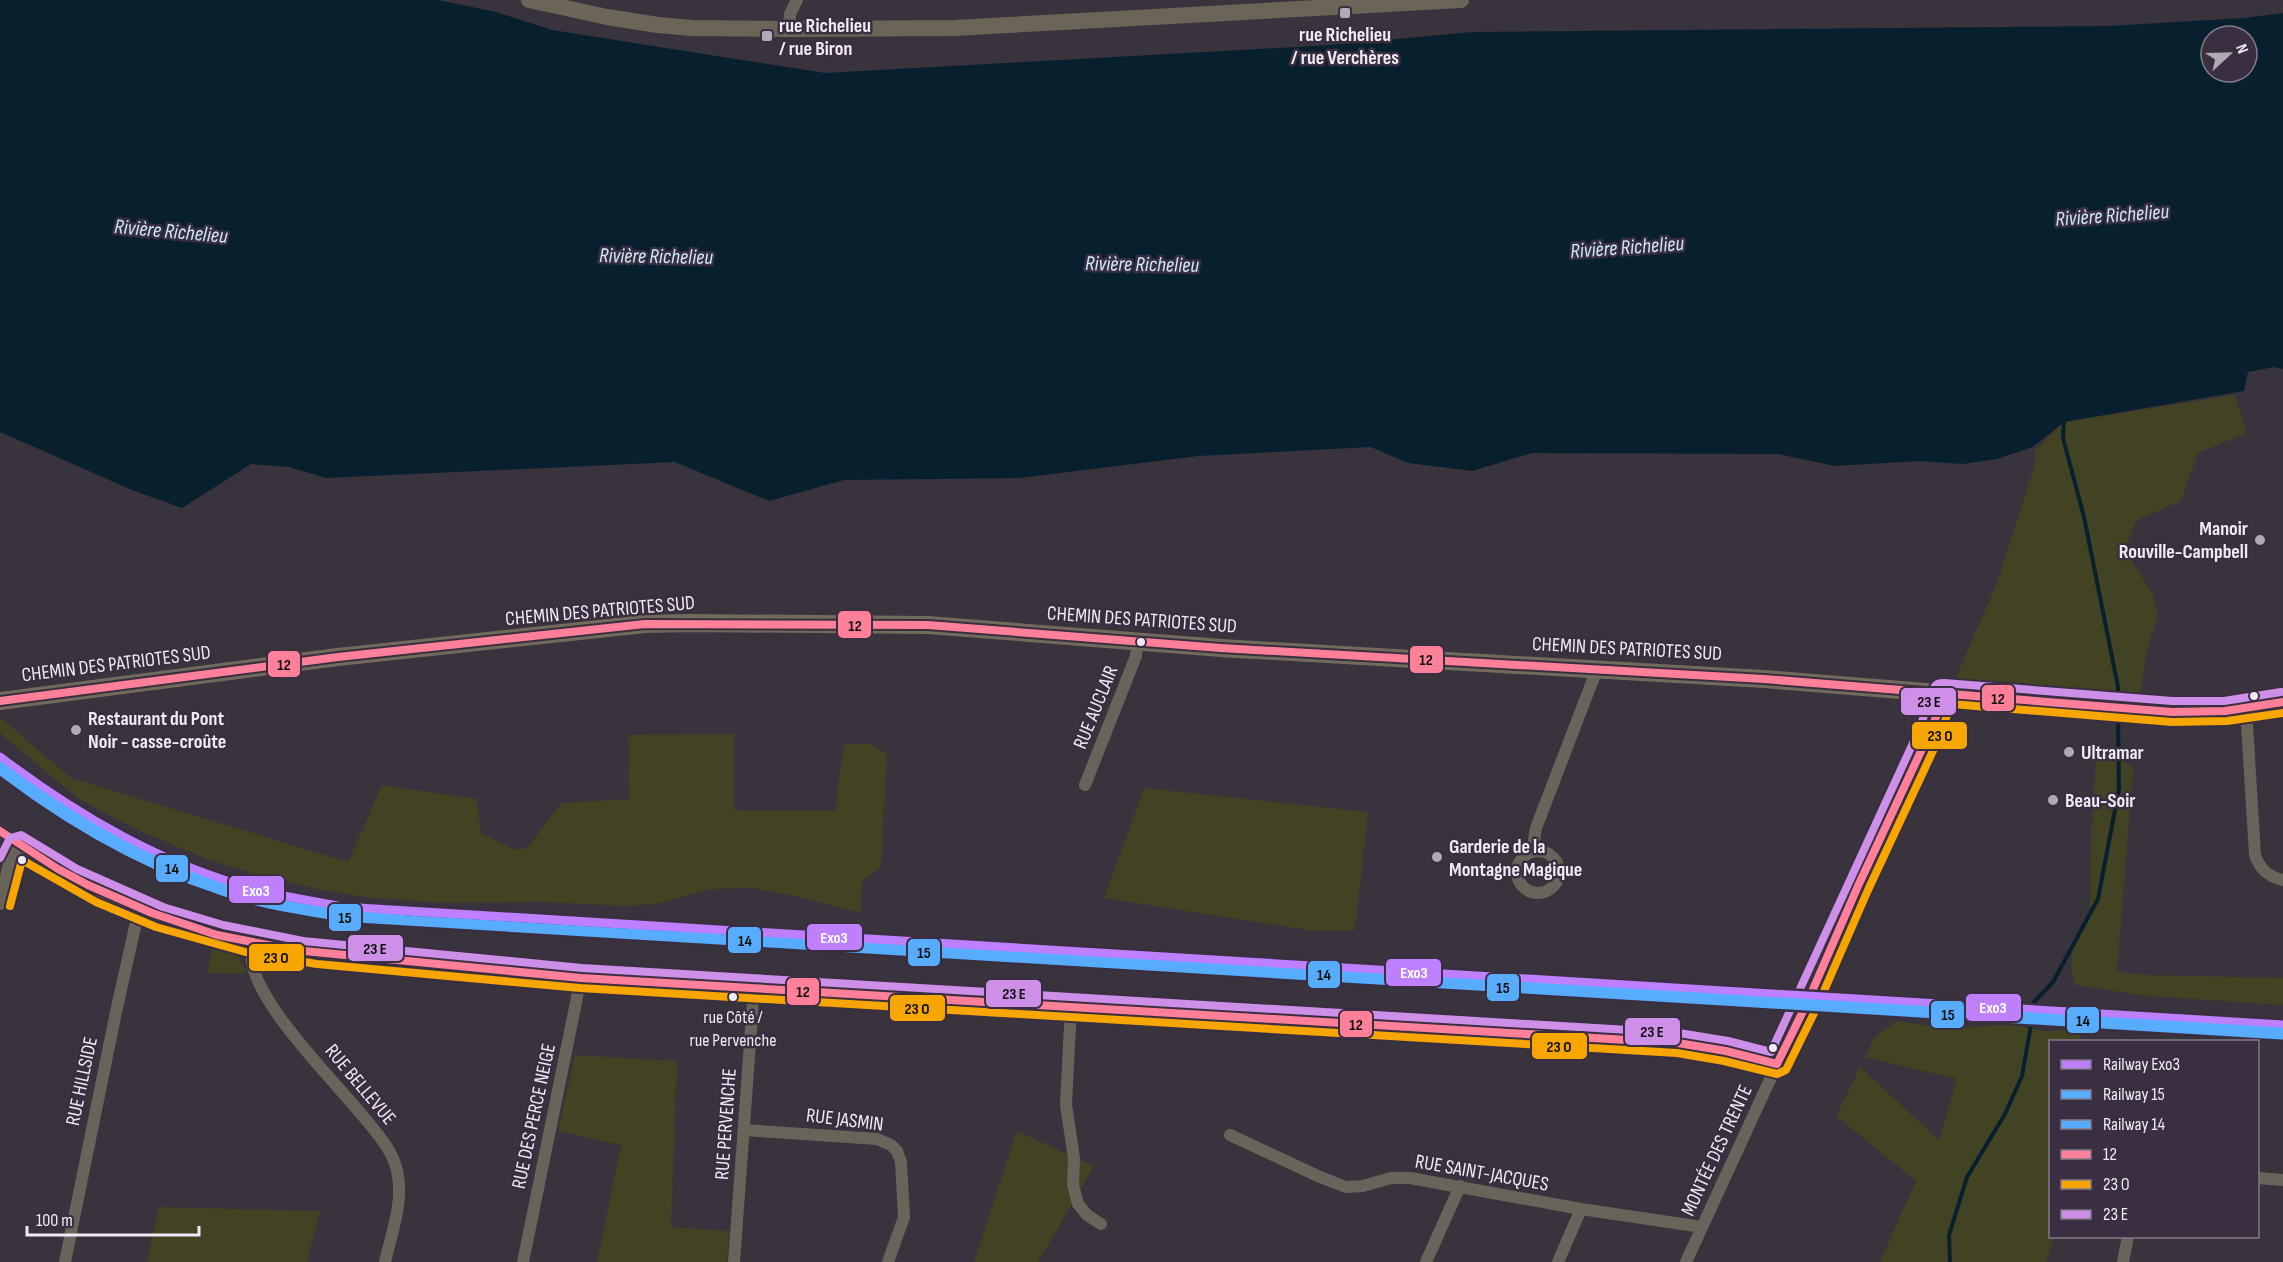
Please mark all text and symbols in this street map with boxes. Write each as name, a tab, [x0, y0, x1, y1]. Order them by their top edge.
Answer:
marker: rue Richelieu / rue Verchères	[1338, 6, 1352, 20]
place label: rue Richelieu / rue Biron	[779, 14, 871, 61]
place label: rue Richelieu / rue Verchères	[1291, 23, 1399, 70]
north arrow	[2199, 24, 2259, 84]
marker: rue Richelieu / rue Biron	[760, 29, 774, 43]
text: N	[2231, 41, 2252, 56]
water label: Rivière Richelieu	[2054, 199, 2170, 232]
water label: Rivière Richelieu	[113, 214, 229, 249]
water label: Rivière Richelieu	[1569, 231, 1685, 264]
water label: Rivière Richelieu	[599, 243, 713, 270]
water label: Rivière Richelieu	[1085, 251, 1199, 278]
place label: Manoir Rouville-Campbell	[2119, 517, 2248, 564]
marker: Manoir Rouville-Campbell	[2253, 533, 2267, 547]
street label: CHEMIN DES PATRIOTES SUD	[504, 591, 696, 631]
street label: CHEMIN DES PATRIOTES SUD	[1046, 601, 1238, 639]
line badge: 12	[837, 610, 872, 639]
text: 12	[848, 617, 862, 636]
street label: CHEMIN DES PATRIOTES SUD	[1531, 632, 1723, 666]
unlabelled marker	[1135, 636, 1147, 648]
street label: CHEMIN DES PATRIOTES SUD	[20, 640, 212, 687]
line badge: 12	[1409, 645, 1444, 674]
line badge: 12	[267, 650, 301, 678]
text: 12	[1419, 651, 1433, 670]
text: 12	[277, 656, 291, 675]
street label: RUE AUCLAIR	[1068, 662, 1124, 753]
line badge: 12	[1981, 684, 2015, 712]
line badge: 23 E	[1900, 687, 1957, 716]
text: 12	[1991, 690, 2005, 709]
unlabelled marker	[2248, 690, 2260, 702]
text: 23 E	[1917, 693, 1941, 712]
place label: Restaurant du Pont Noir - casse-croûte	[88, 707, 226, 754]
line badge: 23 O	[1911, 721, 1968, 750]
marker: Restaurant du Pont Noir - casse-croûte	[69, 723, 83, 737]
text: 23 O	[1927, 727, 1953, 746]
place label: Ultramar	[2081, 741, 2144, 765]
marker: Ultramar	[2062, 745, 2076, 759]
place label: Beau-Soir	[2065, 789, 2135, 813]
marker: Beau-Soir	[2046, 793, 2060, 807]
place label: Garderie de la Montagne Magique	[1449, 835, 1582, 882]
marker: Garderie de la Montagne Magique	[1430, 850, 1444, 864]
unlabelled marker	[16, 854, 28, 866]
line badge: 14	[155, 854, 189, 883]
text: 14	[165, 860, 179, 879]
line badge: Exo3	[228, 875, 285, 904]
text: Exo3	[242, 882, 270, 901]
line badge: 15	[328, 903, 362, 932]
text: 15	[338, 909, 352, 928]
line badge: Exo3	[806, 923, 863, 951]
line badge: 14	[727, 926, 762, 954]
text: Exo3	[820, 929, 848, 948]
text: 14	[738, 932, 752, 951]
line badge: 23 E	[347, 934, 404, 962]
line badge: 15	[907, 938, 941, 967]
text: 23 E	[363, 940, 387, 959]
line badge: 23 O	[248, 943, 305, 972]
text: 15	[917, 944, 931, 963]
text: 23 O	[263, 949, 289, 968]
line badge: Exo3	[1385, 958, 1442, 987]
line badge: 14	[1307, 960, 1341, 989]
text: Exo3	[1400, 964, 1428, 983]
text: 14	[1317, 966, 1331, 985]
line badge: 15	[1486, 973, 1520, 1002]
line badge: 12	[786, 977, 820, 1006]
line badge: 23 E	[985, 979, 1042, 1008]
text: 15	[1496, 979, 1510, 998]
text: 12	[796, 983, 810, 1002]
text: 23 E	[1002, 985, 1026, 1004]
marker: rue Côté / rue Pervenche	[727, 991, 739, 1003]
line badge: Exo3	[1965, 993, 2022, 1022]
line badge: 23 O	[889, 994, 946, 1022]
text: Exo3	[1979, 999, 2007, 1018]
text: 23 O	[904, 1000, 930, 1019]
line badge: 15	[1930, 1000, 1965, 1029]
text: 15	[1941, 1006, 1955, 1025]
line badge: 14	[2066, 1006, 2100, 1034]
place label: rue Côté / rue Pervenche	[690, 1007, 776, 1051]
line badge: 12	[1339, 1010, 1373, 1038]
text: 14	[2076, 1012, 2090, 1031]
text: 12	[1349, 1016, 1363, 1035]
line badge: 23 E	[1624, 1017, 1681, 1046]
text: 23 E	[1640, 1023, 1664, 1042]
line badge: 23 O	[1531, 1032, 1588, 1060]
street label: RUE HILLSIDE	[61, 1035, 103, 1128]
text: 23 O	[1546, 1038, 1572, 1057]
street label: RUE BELLEVUE	[320, 1039, 401, 1130]
legend	[2049, 1040, 2259, 1238]
street label: RUE DES PERCE NEIGE	[507, 1041, 561, 1191]
unlabelled marker	[1767, 1042, 1779, 1054]
text: Railway Exo3	[2103, 1054, 2180, 1075]
street label: RUE PERVENCHE	[710, 1067, 742, 1181]
street label: MONTÉE DES TRENTE	[1676, 1081, 1758, 1220]
text: Railway 15	[2103, 1084, 2165, 1105]
street label: RUE JASMIN	[805, 1103, 885, 1137]
text: Railway 14	[2103, 1114, 2165, 1135]
text: 12	[2103, 1144, 2117, 1165]
street label: RUE SAINT-JACQUES	[1413, 1149, 1551, 1197]
text: 23 O	[2103, 1174, 2130, 1195]
scale bar	[27, 1199, 200, 1237]
text: 23 E	[2103, 1204, 2128, 1225]
text: 100 m	[36, 1210, 73, 1231]

